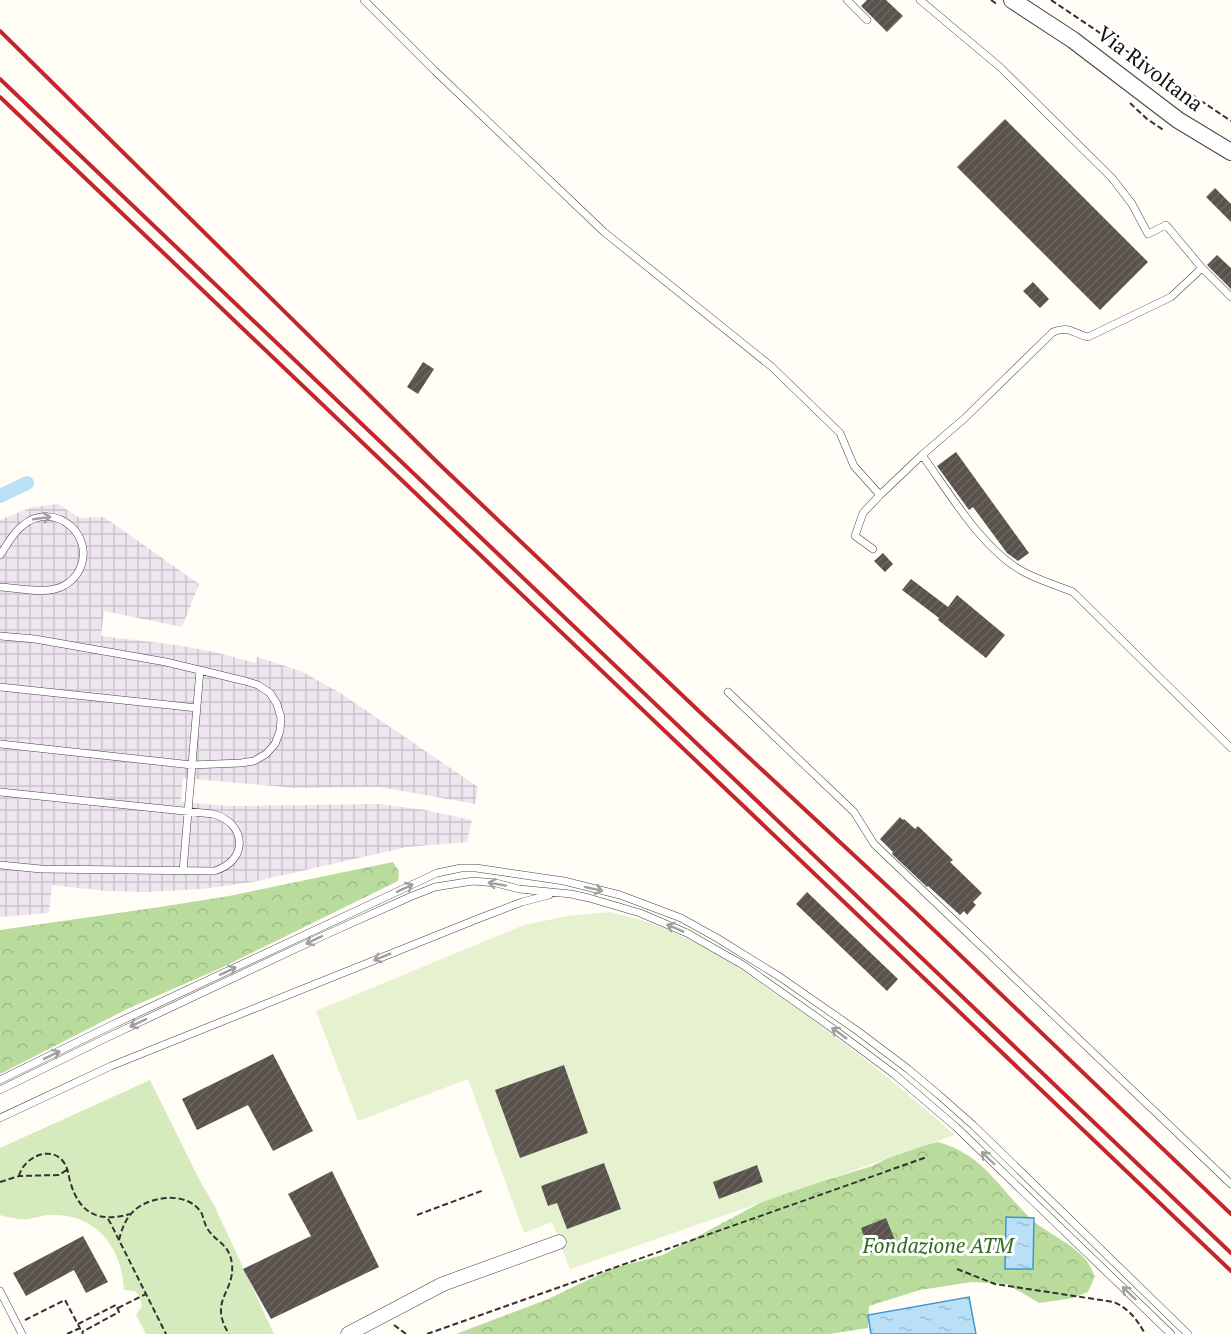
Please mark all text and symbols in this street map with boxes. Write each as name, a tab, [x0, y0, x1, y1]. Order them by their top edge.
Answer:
street label: Via Rivoltana	[1092, 19, 1210, 117]
one-way arrow	[32, 513, 51, 524]
one-way arrow	[488, 878, 508, 889]
one-way arrow	[395, 881, 413, 893]
one-way arrow	[585, 883, 604, 895]
one-way arrow	[667, 921, 685, 933]
one-way arrow	[306, 935, 324, 947]
one-way arrow	[373, 952, 392, 963]
one-way arrow	[219, 964, 237, 976]
one-way arrow	[129, 1018, 147, 1030]
one-way arrow	[832, 1026, 848, 1039]
one-way arrow	[43, 1048, 61, 1060]
one-way arrow	[981, 1152, 996, 1166]
park label: Fondazione ATM	[862, 1231, 1015, 1259]
one-way arrow	[1121, 1286, 1136, 1301]

